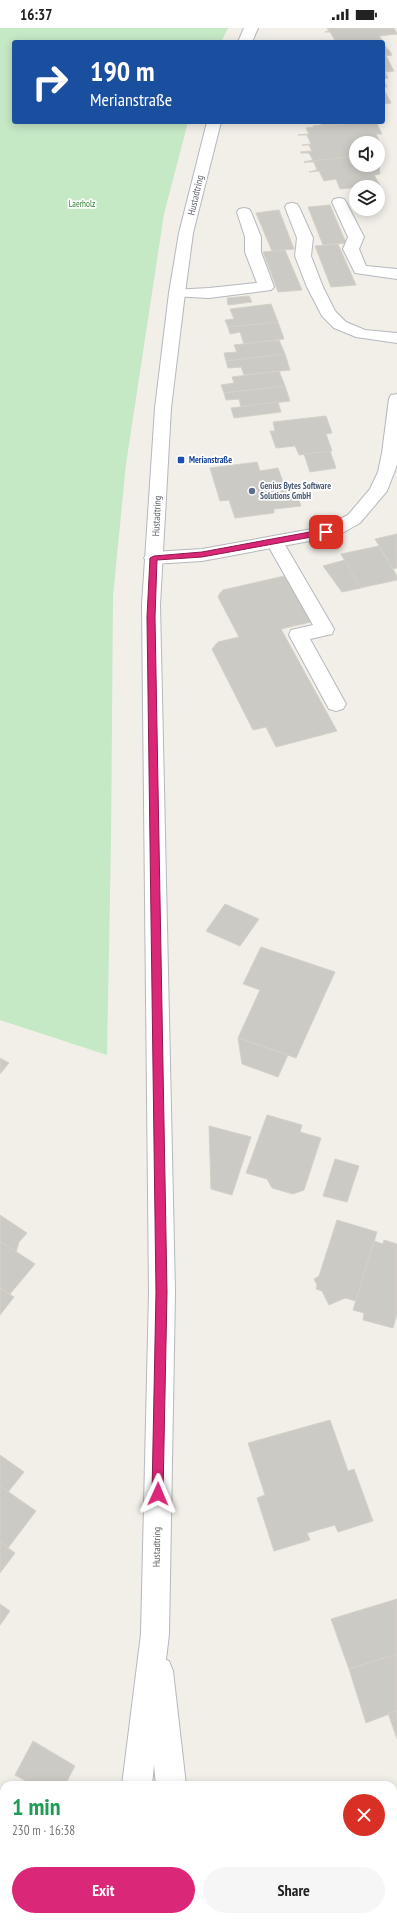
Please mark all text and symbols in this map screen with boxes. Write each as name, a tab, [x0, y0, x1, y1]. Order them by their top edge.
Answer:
text: 16:37	[20, 5, 52, 24]
text: 190 m	[90, 52, 154, 89]
icon: right	[24, 56, 76, 108]
text: Merianstraße	[90, 88, 172, 111]
map controls	[349, 136, 385, 216]
button: sound	[349, 136, 385, 172]
street label: Hustadtring	[185, 174, 206, 216]
button: layers	[349, 180, 385, 216]
park label: Laerholz	[69, 198, 95, 209]
place label: Merianstraße	[189, 454, 232, 465]
marker: Merianstraße	[176, 455, 186, 465]
place label: Genius Bytes Software Solutions GmbH	[260, 480, 331, 501]
marker: Genius Bytes Software Solutions GmbH	[247, 486, 257, 496]
street label: Hustadtring	[149, 495, 164, 537]
pin	[309, 515, 343, 549]
icon: arrive	[315, 521, 337, 543]
position arrow	[137, 1473, 179, 1515]
street label: Hustadtring	[150, 1527, 163, 1567]
text: 1 min	[12, 1791, 60, 1822]
button: close	[343, 1794, 385, 1836]
text: 230 m · 16:38	[12, 1822, 75, 1839]
button: Exit	[12, 1867, 195, 1913]
button: Share	[203, 1867, 385, 1913]

